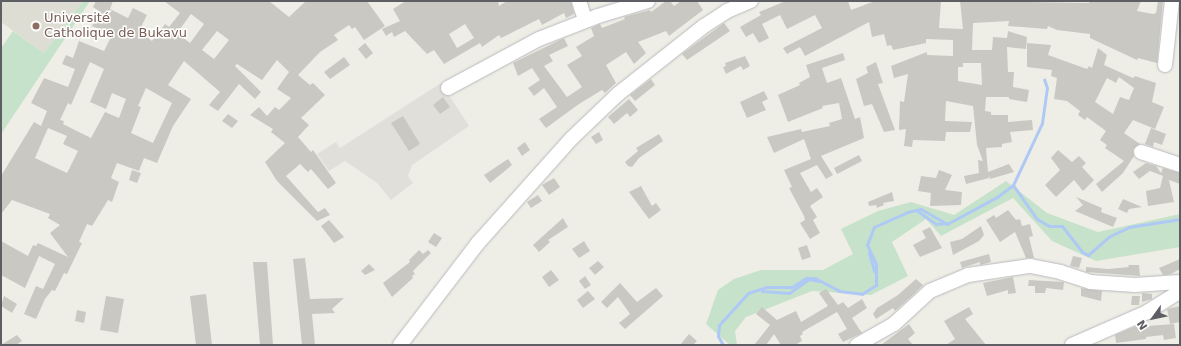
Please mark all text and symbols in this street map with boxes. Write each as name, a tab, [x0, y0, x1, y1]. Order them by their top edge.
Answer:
place label: Université Catholique de Bukavu	[44, 11, 187, 42]
marker: Université Catholique de Bukavu	[31, 21, 41, 31]
north arrow	[1133, 298, 1173, 338]
text: N	[1135, 317, 1150, 332]

